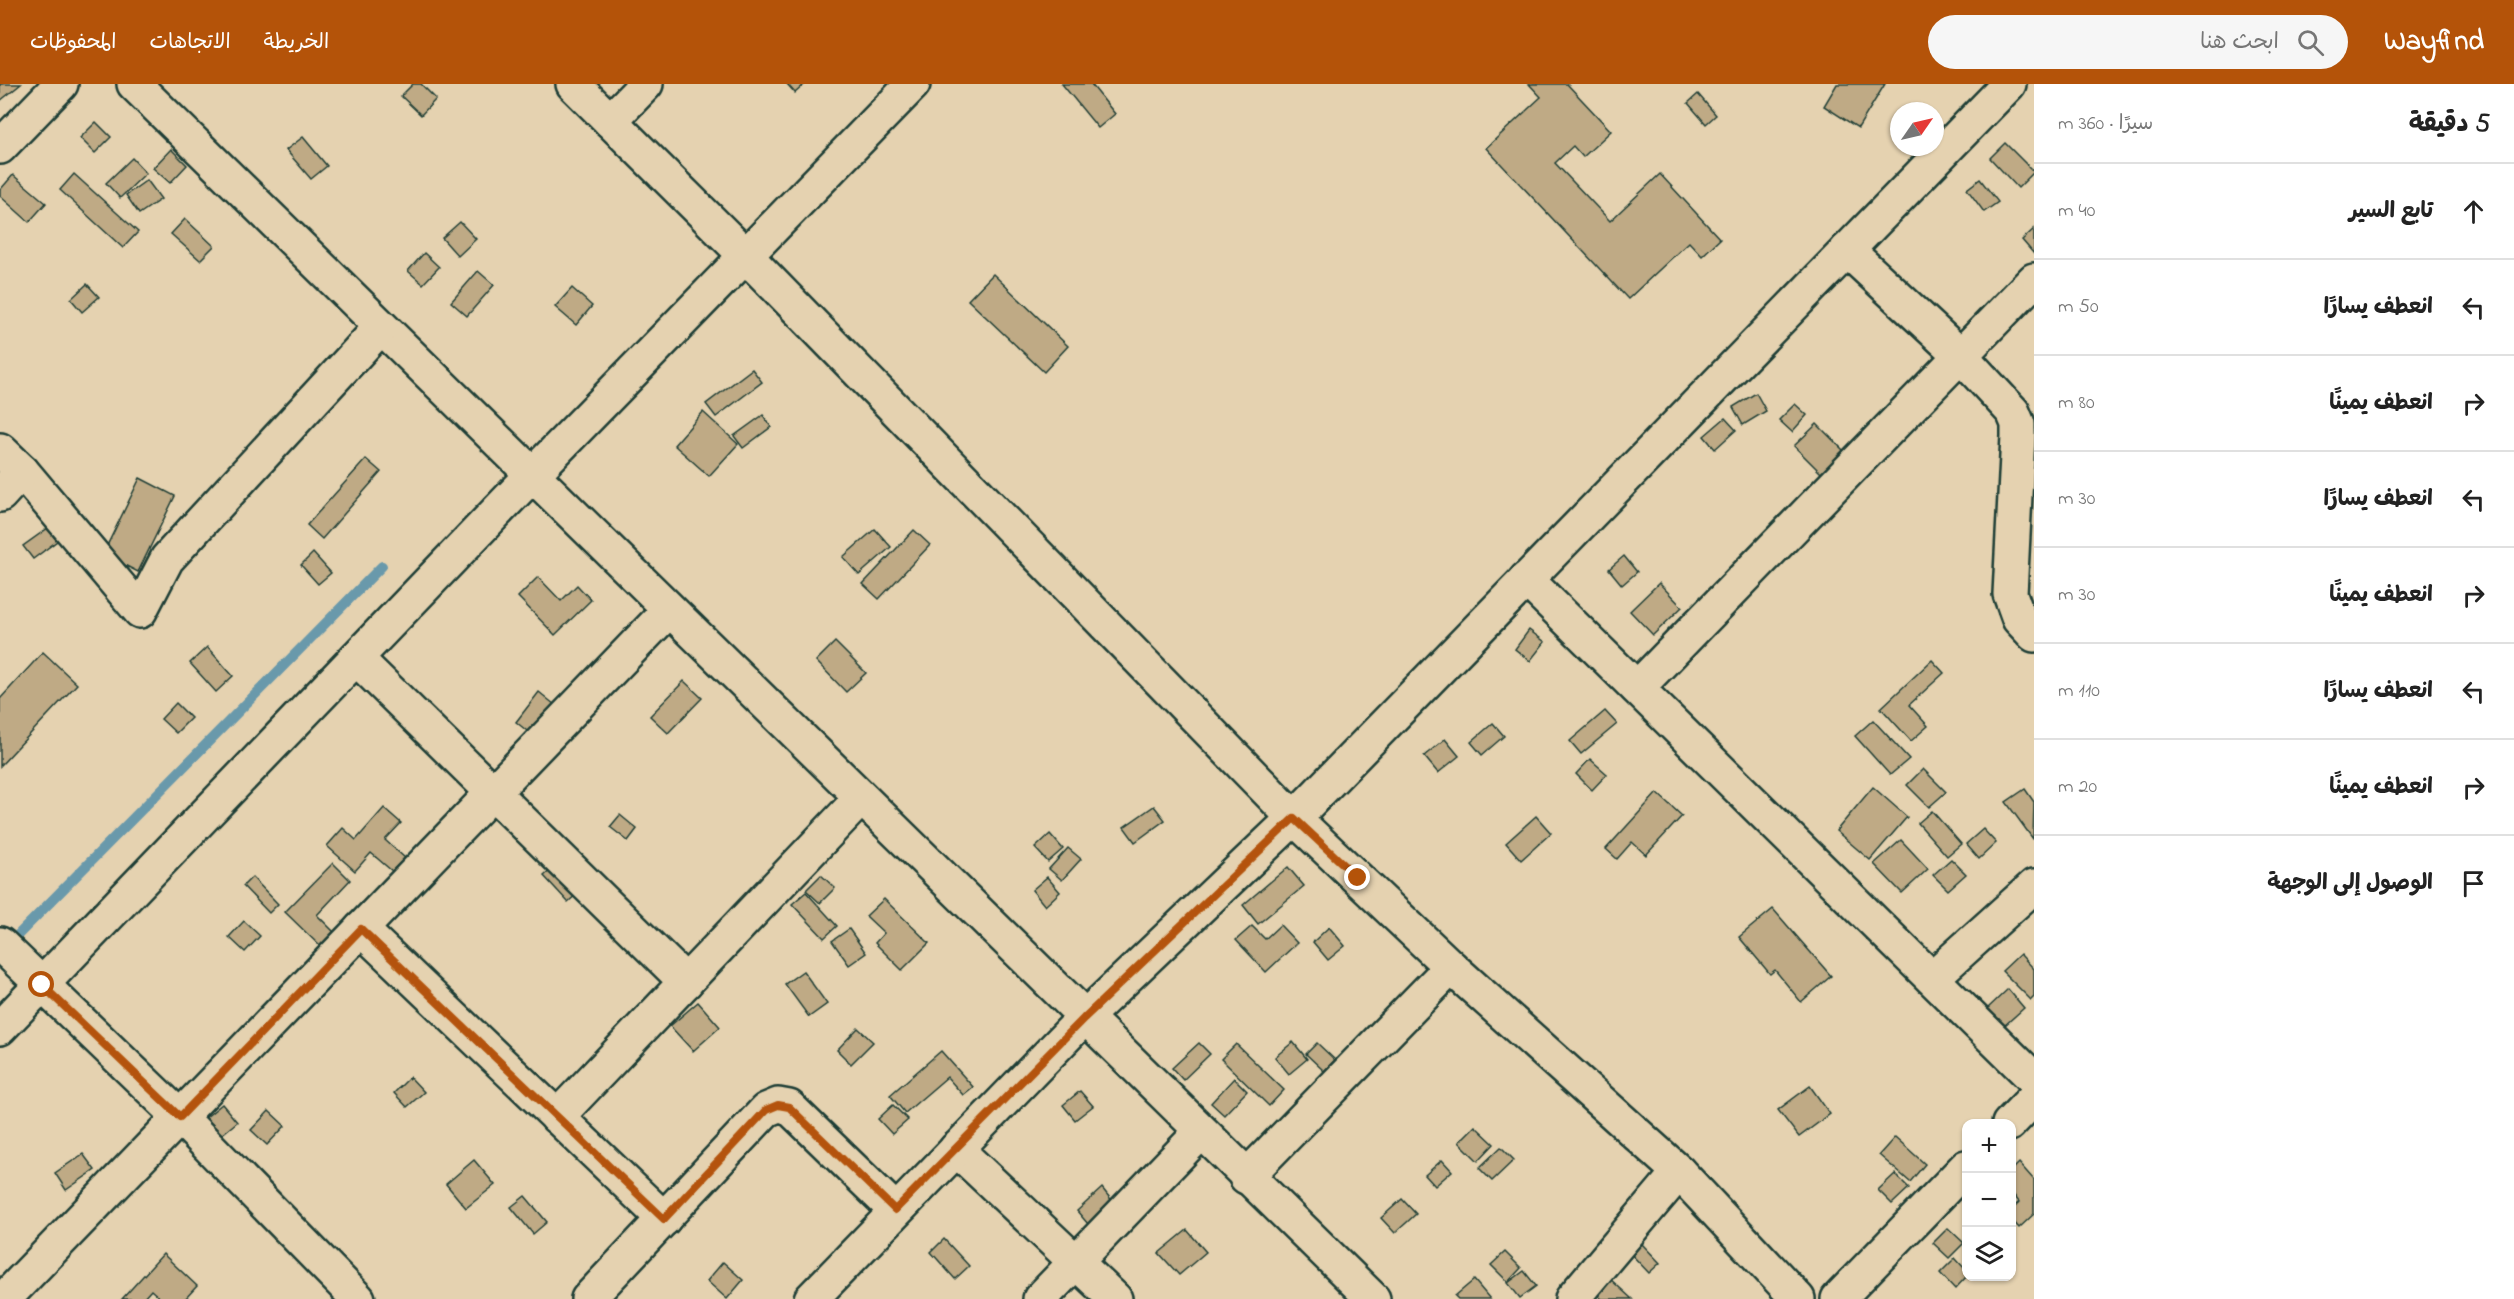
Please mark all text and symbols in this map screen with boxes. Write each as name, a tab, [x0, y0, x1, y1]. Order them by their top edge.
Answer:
search box	[1928, 15, 2348, 69]
text: Wayfind	[2384, 22, 2484, 63]
icon: search	[2294, 26, 2327, 59]
text: ابحث هنا	[2200, 27, 2279, 59]
text: المحفوظات	[30, 28, 116, 58]
text: الاتجاهات	[149, 28, 231, 58]
text: الخريطة	[264, 28, 329, 58]
north arrow	[1890, 102, 1944, 156]
text: 5 دقيقة	[2409, 106, 2490, 144]
text: سيرًا · 360 m	[2058, 110, 2153, 139]
icon: ahead	[2457, 195, 2490, 228]
text: تابع السير	[2349, 196, 2433, 228]
text: 40 m	[2058, 197, 2095, 226]
icon: left	[2457, 291, 2490, 324]
text: انعطف يسارًا	[2324, 292, 2433, 324]
text: 50 m	[2058, 293, 2099, 322]
icon: right	[2457, 387, 2490, 420]
text: انعطف يمينًا	[2329, 388, 2433, 420]
text: 80 m	[2058, 389, 2095, 418]
icon: left	[2457, 483, 2490, 516]
text: انعطف يسارًا	[2324, 484, 2433, 516]
text: 30 m	[2058, 485, 2095, 514]
icon: right	[2457, 579, 2490, 612]
text: انعطف يمينًا	[2329, 580, 2433, 612]
text: 30 m	[2058, 581, 2095, 610]
icon: left	[2457, 675, 2490, 708]
text: انعطف يسارًا	[2324, 676, 2433, 708]
text: 110 m	[2058, 677, 2100, 706]
icon: right	[2457, 771, 2490, 804]
text: انعطف يمينًا	[2329, 772, 2433, 804]
text: 20 m	[2058, 773, 2097, 802]
route end	[1344, 864, 1370, 890]
icon: arrive	[2457, 867, 2490, 900]
text: الوصول إلى الوجهة	[2267, 868, 2433, 900]
route start	[28, 971, 54, 997]
map controls	[1962, 1119, 2016, 1281]
button: +	[1962, 1119, 2016, 1173]
button: −	[1962, 1173, 2016, 1227]
button: layers	[1962, 1227, 2016, 1281]

